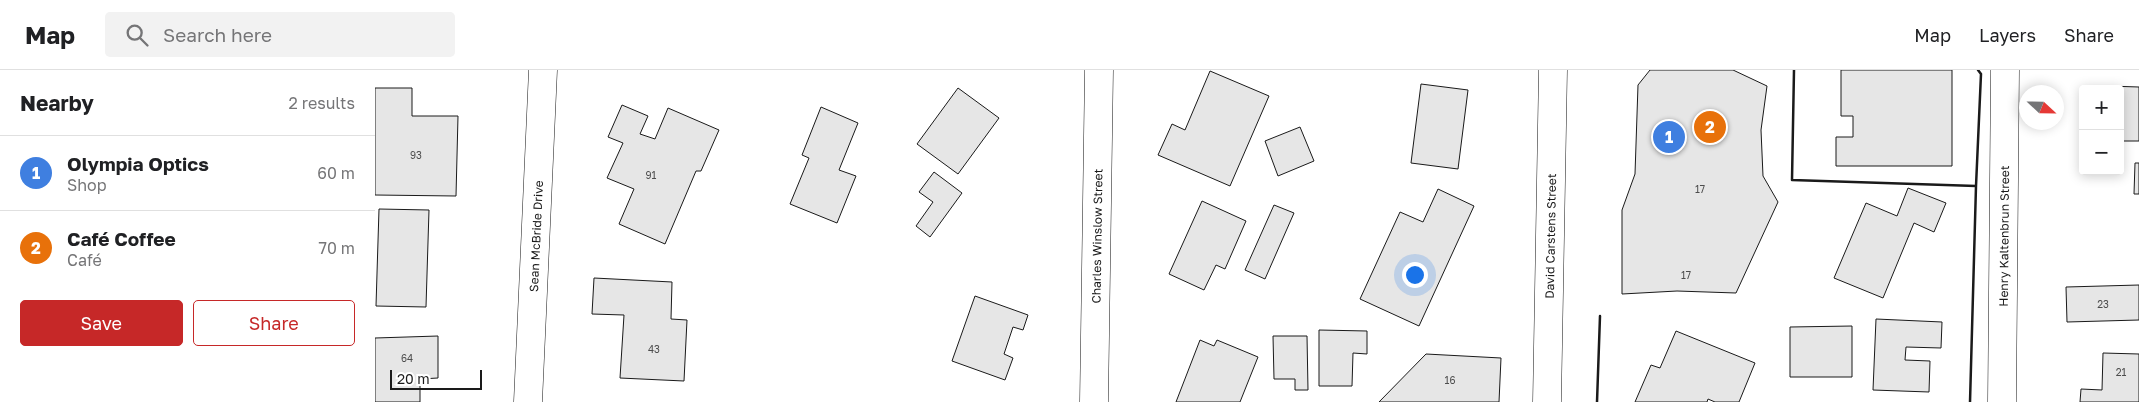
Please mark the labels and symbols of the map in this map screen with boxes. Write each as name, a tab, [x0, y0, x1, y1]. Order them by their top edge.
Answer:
north arrow	[2019, 85, 2064, 130]
pin: 2	[1694, 108, 1726, 146]
pin: 1	[1653, 118, 1685, 156]
house number: 93	[410, 149, 422, 161]
street label: Henry Kaltenbrun Street	[1995, 165, 2012, 307]
street label: Charles Winslow Street	[1088, 168, 1105, 304]
house number: 91	[646, 169, 657, 181]
street label: David Carstens Street	[1541, 173, 1559, 299]
street label: Sean McBride Drive	[525, 180, 546, 292]
house number: 17	[1695, 183, 1705, 195]
your location	[1402, 262, 1428, 288]
house number: 17	[1681, 269, 1691, 281]
house number: 23	[2097, 298, 2109, 310]
house number: 43	[648, 343, 660, 355]
house number: 64	[401, 352, 413, 364]
house number: 21	[2116, 366, 2126, 378]
scale bar	[390, 367, 483, 390]
house number: 16	[1445, 374, 1455, 386]

